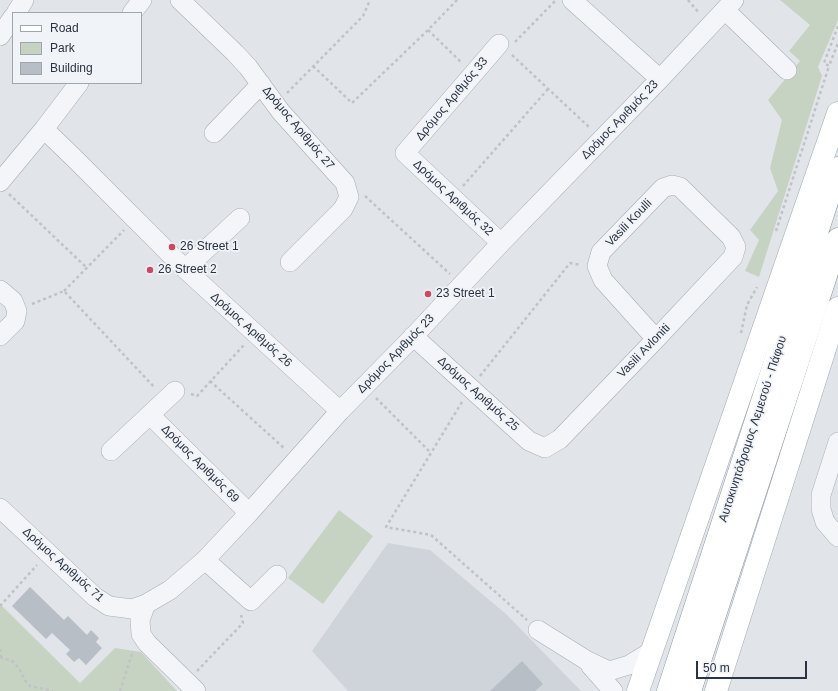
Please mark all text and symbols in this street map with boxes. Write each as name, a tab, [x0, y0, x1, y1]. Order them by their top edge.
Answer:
legend	[12, 12, 142, 84]
text: Road	[50, 21, 79, 35]
text: Park	[50, 41, 75, 55]
street label: Δρόμος Αριθμός 33	[413, 54, 491, 144]
text: Building	[50, 61, 93, 75]
street label: Δρόμος Αριθμός 23	[579, 77, 661, 163]
street label: Δρόμος Αριθμός 27	[259, 83, 337, 173]
street label: Δρόμος Αριθμός 32	[410, 157, 496, 239]
street label: Vasili Koulli	[603, 196, 655, 250]
place label: 26 Street 1	[180, 240, 239, 254]
marker: 26 Street 1	[167, 242, 177, 252]
place label: 26 Street 2	[158, 263, 217, 277]
marker: 26 Street 2	[145, 265, 155, 275]
place label: 23 Street 1	[436, 287, 495, 301]
marker: 23 Street 1	[423, 289, 433, 299]
street label: Δρόμος Αριθμός 26	[207, 290, 295, 370]
street label: Δρόμος Αριθμός 23	[355, 311, 437, 397]
street label: Vasili Avloniti	[615, 321, 673, 381]
street label: Αυτοκινητόδρομος Λεμεσού - Πάφου	[716, 334, 790, 524]
street label: Δρόμος Αριθμός 25	[434, 354, 522, 434]
street label: Δρόμος Αριθμός 69	[158, 422, 242, 506]
street label: Δρόμος Αριθμός 71	[19, 525, 107, 605]
scale bar	[698, 653, 809, 679]
text: 50 m	[703, 661, 730, 675]

